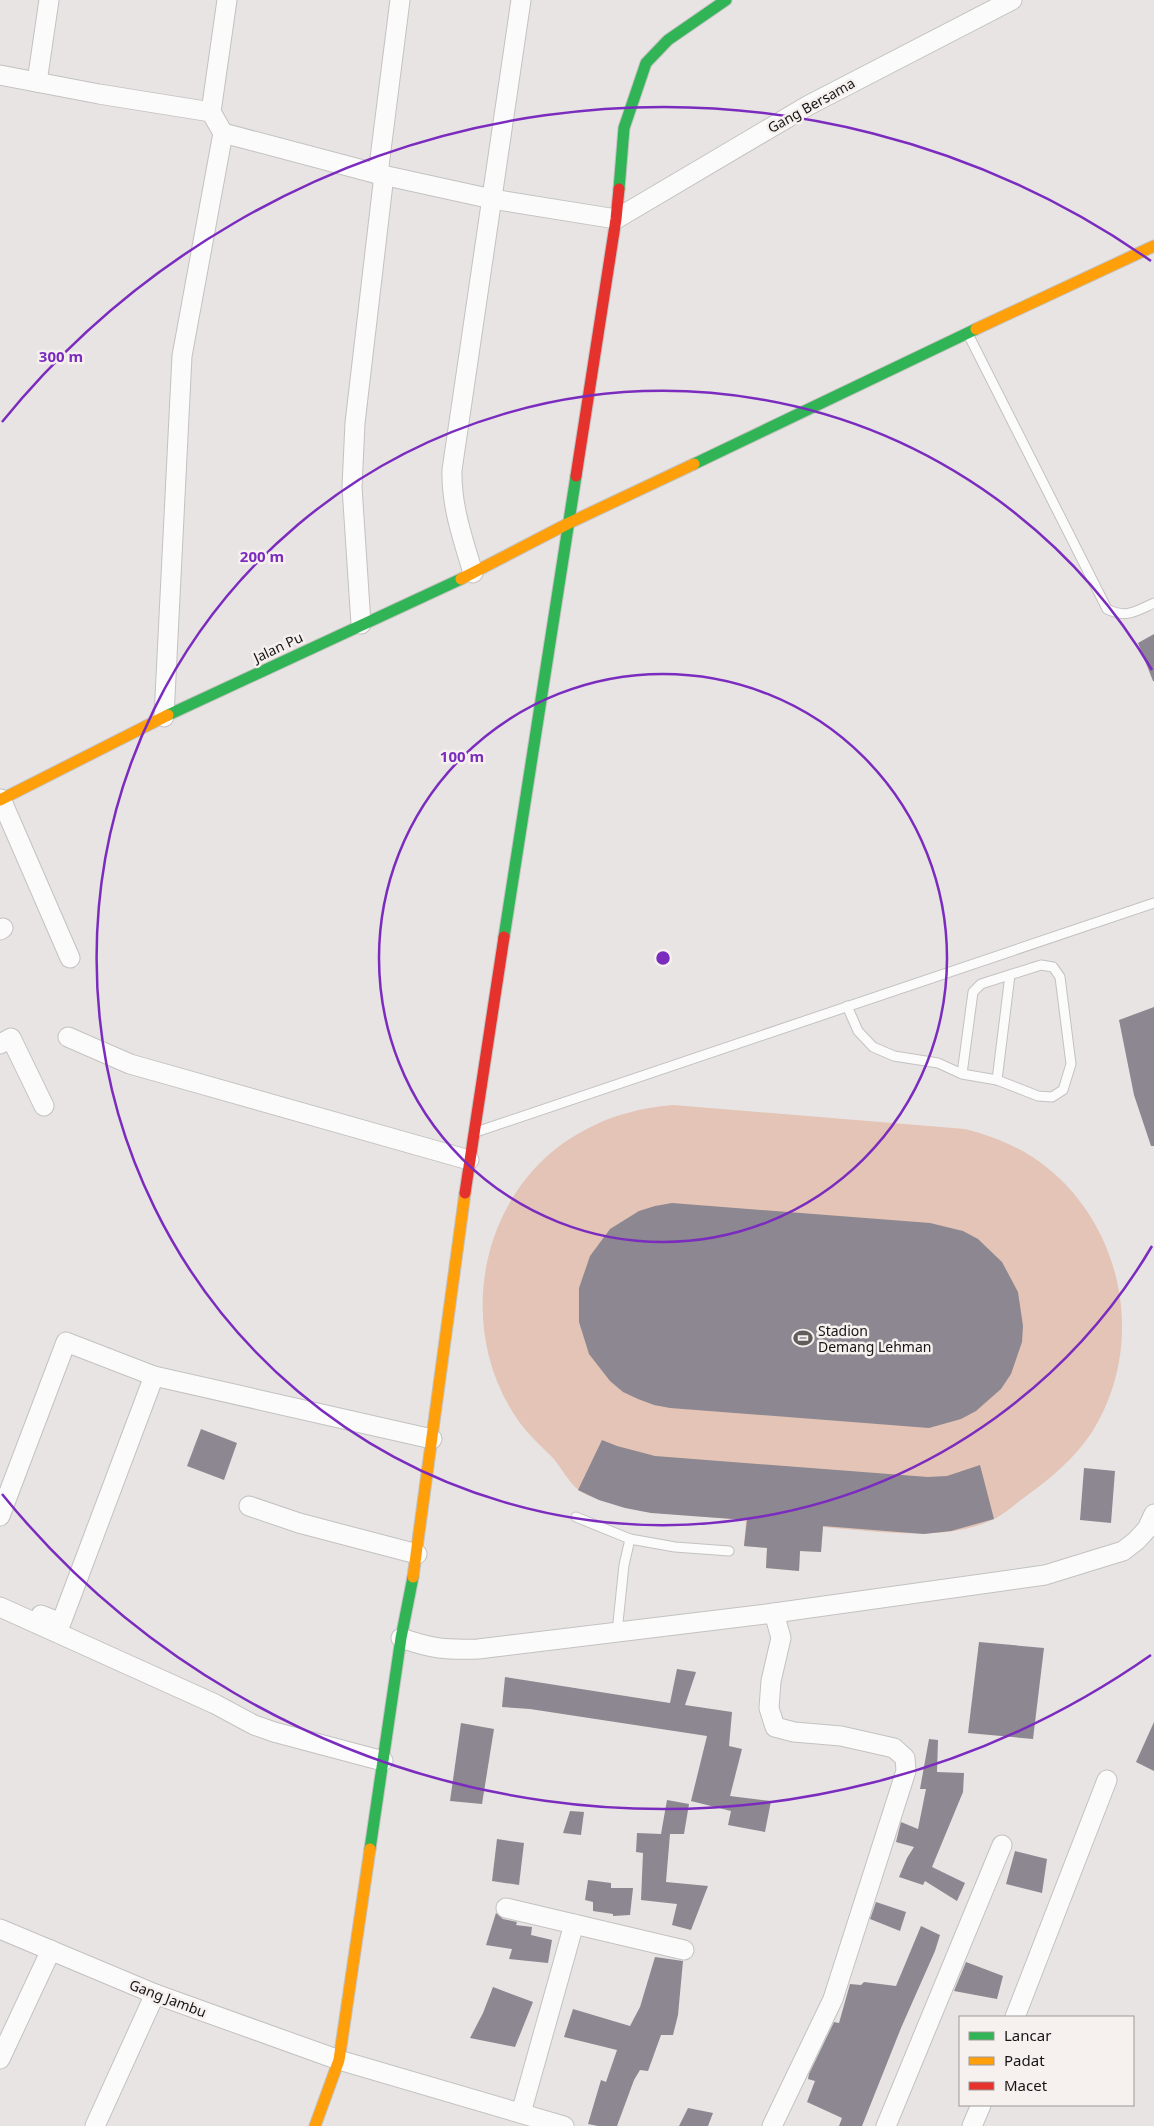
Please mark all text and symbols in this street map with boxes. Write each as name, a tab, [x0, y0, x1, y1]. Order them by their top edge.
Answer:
street label: Gang Bersama	[764, 73, 858, 137]
text: 300 m	[39, 346, 83, 366]
text: 200 m	[240, 546, 284, 566]
street label: Jalan Pu	[248, 627, 306, 668]
text: 100 m	[440, 746, 484, 766]
centre of rings	[654, 949, 672, 967]
place label: Stadion Demang Lehman	[818, 1321, 931, 1356]
sports icon: Stadion Demang Lehman	[792, 1327, 814, 1349]
street label: Gang Jambu	[127, 1975, 209, 2021]
legend	[959, 2016, 1134, 2106]
text: Lancar	[1004, 2025, 1051, 2045]
text: Padat	[1004, 2050, 1045, 2070]
text: Macet	[1004, 2075, 1048, 2095]

